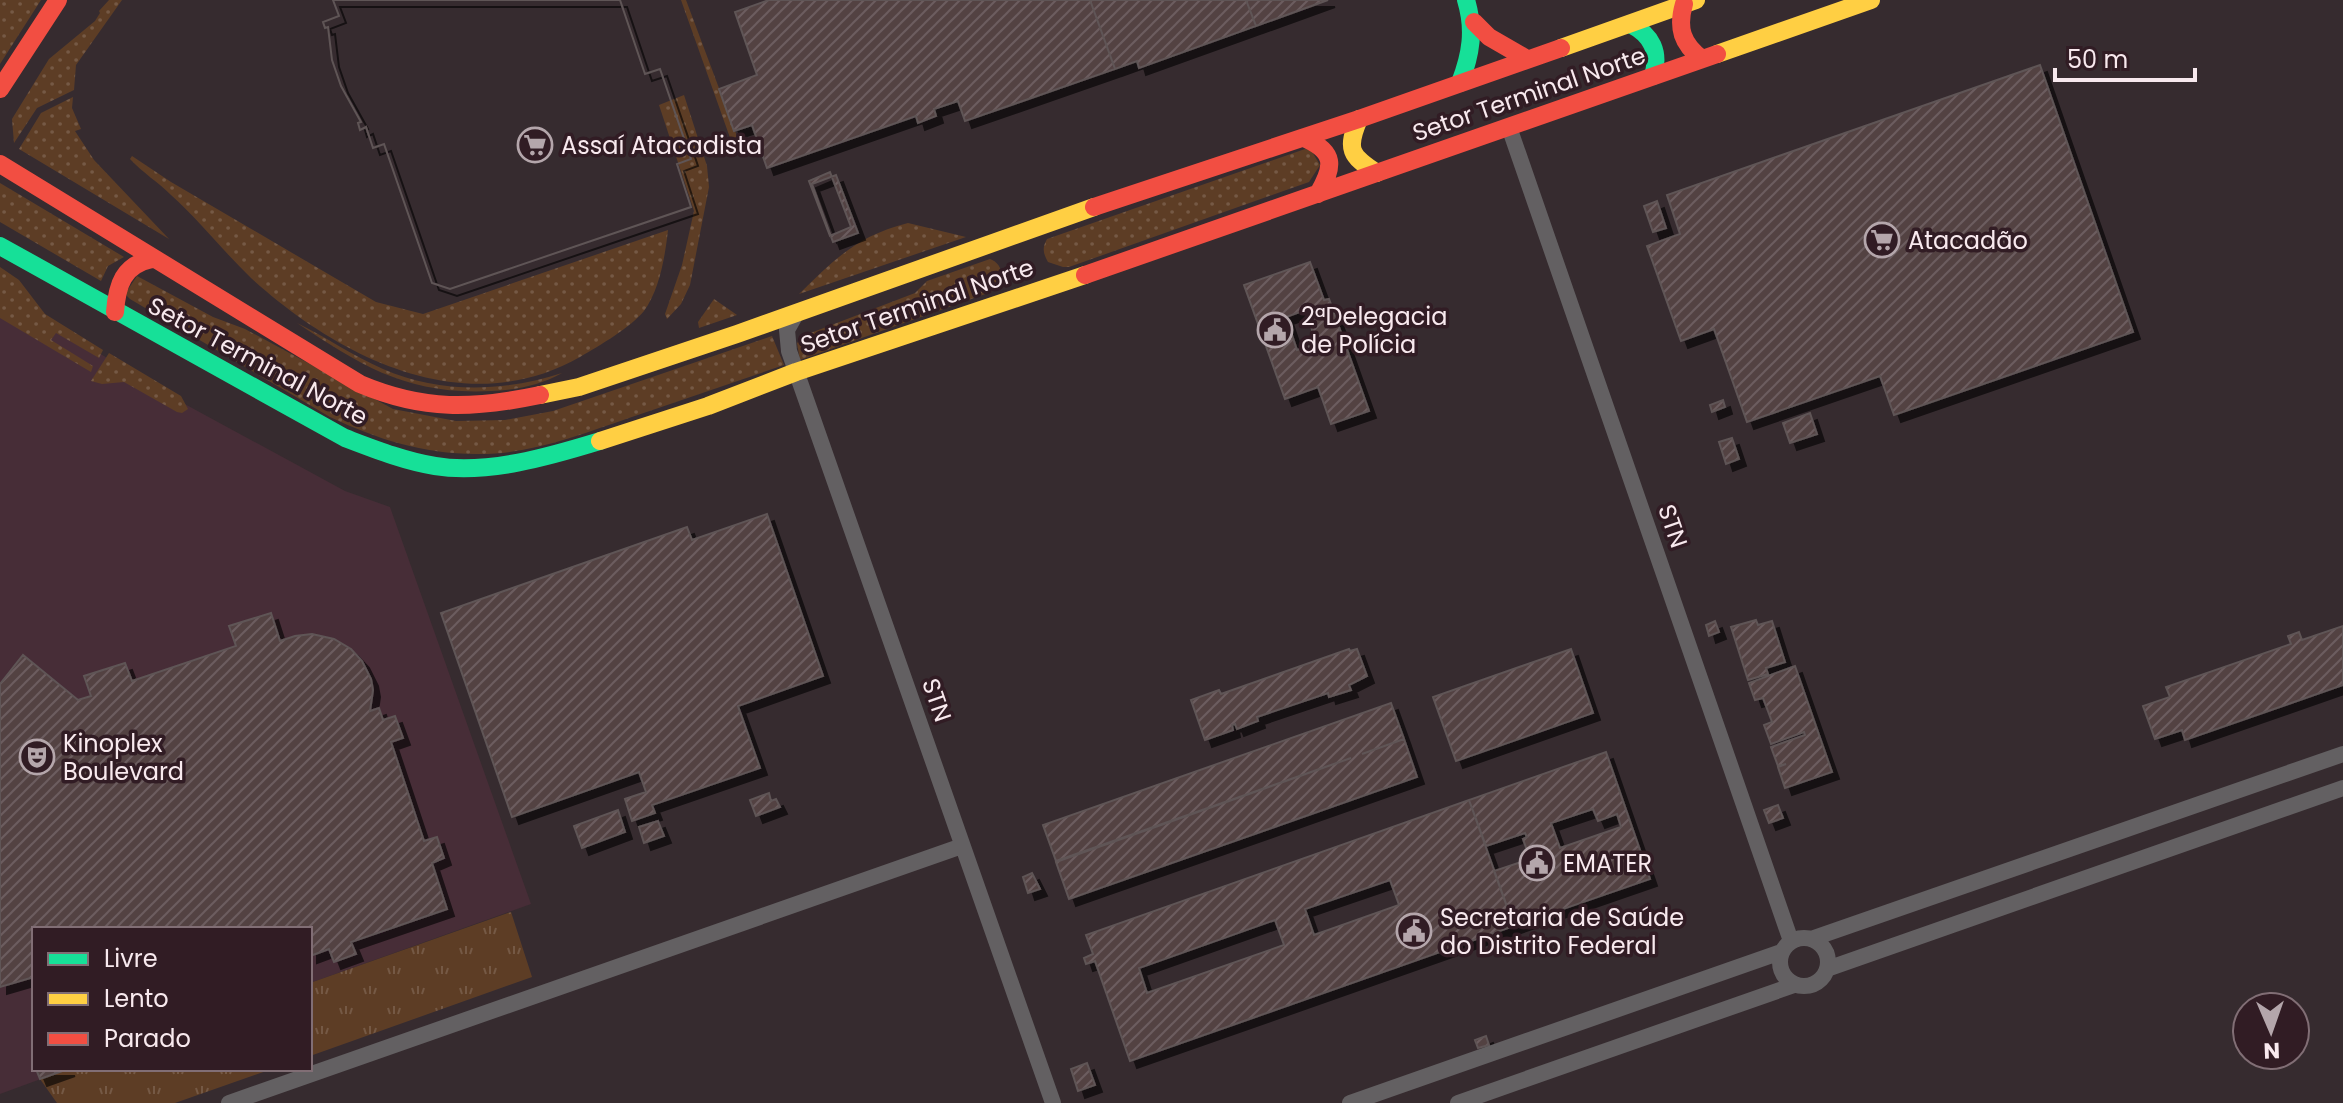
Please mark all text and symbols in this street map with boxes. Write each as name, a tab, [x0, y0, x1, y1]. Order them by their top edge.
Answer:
scale bar	[2055, 32, 2195, 82]
street label: Setor Terminal Norte	[1408, 39, 1650, 149]
text: 50 m	[2067, 43, 2128, 76]
supermarket icon: Assaí Atacadista	[516, 126, 554, 164]
place label: Assaí Atacadista	[561, 129, 762, 162]
supermarket icon: Atacadão	[1863, 221, 1901, 259]
place label: Atacadão	[1908, 224, 2028, 257]
street label: Setor Terminal Norte	[796, 251, 1038, 361]
street label: Setor Terminal Norte	[142, 289, 374, 433]
place label: 2ªDelegacia de Polícia	[1301, 300, 1447, 361]
public building icon: 2ªDelegacia de Polícia	[1256, 311, 1294, 349]
street label: STN	[1650, 500, 1696, 552]
street label: STN	[914, 674, 960, 726]
place label: Kinoplex Boulevard	[63, 727, 184, 788]
theatre icon: Kinoplex Boulevard	[18, 738, 56, 776]
public building icon: EMATER	[1518, 844, 1556, 882]
place label: EMATER	[1563, 847, 1652, 880]
place label: Secretaria de Saúde do Distrito Federal	[1440, 901, 1684, 962]
public building icon: Secretaria de Saúde do Distrito Federal	[1395, 912, 1433, 950]
legend	[32, 927, 312, 1071]
text: Livre	[104, 942, 158, 975]
text: Lento	[104, 982, 169, 1015]
north arrow	[2231, 991, 2311, 1071]
text: Parado	[104, 1022, 191, 1055]
text: N	[2263, 1035, 2280, 1066]

